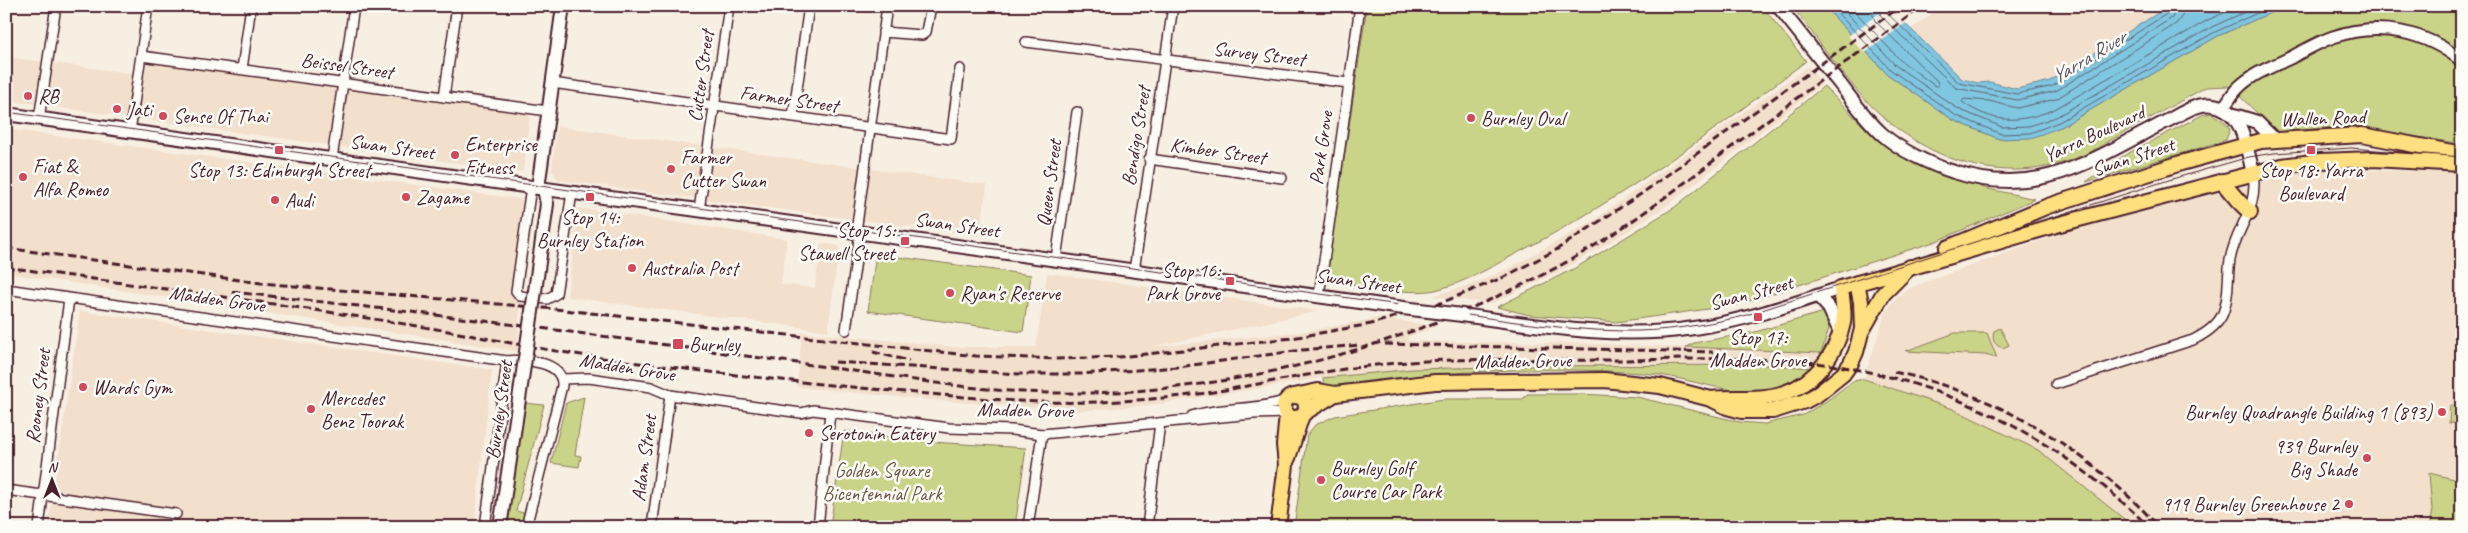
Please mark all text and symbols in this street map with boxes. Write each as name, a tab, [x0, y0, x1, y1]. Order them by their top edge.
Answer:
water label: Yarra River	[2046, 22, 2134, 89]
street label: Cutter Street	[682, 25, 720, 123]
street label: Survey Street	[1212, 36, 1310, 72]
street label: Beissel Street	[299, 47, 398, 85]
street label: Farmer Street	[738, 80, 843, 119]
street label: Bendigo Street	[1116, 81, 1157, 187]
place label: RB	[38, 84, 61, 109]
marker: RB	[22, 90, 34, 102]
place label: Jati	[126, 97, 154, 122]
street label: Yarra Boulevard	[2039, 98, 2152, 168]
marker: Jati	[111, 103, 123, 115]
place label: Sense Of Thai	[173, 104, 270, 129]
street label: Wallen Road	[2280, 104, 2369, 132]
place label: Burnley Oval	[1481, 106, 1568, 131]
street label: Park Grove	[1303, 108, 1339, 186]
marker: Sense Of Thai	[157, 110, 169, 122]
marker: Burnley Oval	[1465, 112, 1477, 124]
street label: Swan Street	[348, 129, 438, 166]
street label: Swan Street	[2089, 131, 2180, 182]
place label: Enterprise Fitness	[465, 132, 538, 180]
street label: Kimber Street	[1169, 132, 1271, 171]
street label: Queen Street	[1031, 136, 1068, 228]
marker: Stop 13: Edinburgh Street	[273, 144, 285, 156]
marker: Stop 18: Yarra Boulevard	[2305, 144, 2317, 156]
place label: Farmer Cutter Swan	[681, 145, 767, 193]
marker: Enterprise Fitness	[449, 149, 461, 161]
place label: Fiat & Alfa Romeo	[33, 154, 109, 202]
place label: Stop 13: Edinburgh Street	[188, 158, 373, 183]
place label: Stop 18: Yarra Boulevard	[2260, 158, 2364, 206]
marker: Farmer Cutter Swan	[665, 163, 677, 175]
marker: Fiat & Alfa Romeo	[17, 171, 29, 183]
place label: Zagame	[416, 185, 470, 210]
place label: Audi	[285, 188, 316, 213]
marker: Zagame	[400, 191, 412, 203]
marker: Stop 14: Burnley Station	[584, 191, 596, 203]
marker: Audi	[269, 194, 281, 206]
place label: Stop 14: Burnley Station	[537, 205, 644, 253]
street label: Swan Street	[913, 207, 1003, 244]
place label: Stop 15: Stawell Street	[798, 218, 897, 266]
marker: Stop 15: Stawell Street	[899, 235, 911, 247]
place label: Australia Post	[642, 256, 741, 281]
place label: Stop 16: Park Grove	[1146, 258, 1222, 306]
marker: Australia Post	[626, 262, 638, 274]
street label: Swan Street	[1314, 263, 1404, 300]
street label: Swan Street	[1707, 269, 1798, 316]
marker: Stop 16: Park Grove	[1224, 275, 1236, 287]
street label: Madden Grove	[168, 280, 268, 318]
place label: Ryan's Reserve	[960, 281, 1061, 306]
marker: Ryan's Reserve	[944, 287, 956, 299]
marker: Stop 17: Madden Grove	[1752, 311, 1764, 323]
place label: Stop 17: Madden Grove	[1710, 325, 1808, 373]
place label: Burnley	[689, 332, 742, 357]
marker: Burnley	[671, 337, 685, 351]
street label: Rooney Street	[20, 345, 56, 445]
street label: Madden Grove	[577, 347, 678, 387]
street label: Madden Grove	[1475, 348, 1573, 374]
street label: Burnley Street	[480, 357, 519, 461]
place label: Wards Gym	[93, 375, 174, 400]
marker: Wards Gym	[77, 381, 89, 393]
place label: Mercedes Benz Toorak	[321, 386, 405, 434]
street label: Madden Grove	[977, 397, 1075, 423]
place label: Burnley Quadrangle Building 1 (893)	[2185, 400, 2433, 425]
marker: Mercedes Benz Toorak	[305, 403, 317, 415]
marker: Burnley Quadrangle Building 1 (893)	[2436, 406, 2448, 418]
street label: Adam Street	[626, 411, 663, 503]
place label: Serotonin Eatery	[819, 421, 937, 446]
marker: Serotonin Eatery	[803, 427, 815, 439]
place label: 939 Burnley Big Shade	[2274, 434, 2359, 482]
marker: 939 Burnley Big Shade	[2361, 452, 2373, 464]
north arrow	[28, 456, 78, 506]
place label: Burnley Golf Course Car Park	[1331, 456, 1443, 504]
park label: Golden Square Bicentennial Park	[822, 458, 943, 506]
text: N	[48, 459, 59, 476]
marker: Burnley Golf Course Car Park	[1315, 474, 1327, 486]
place label: 919 Burnley Greenhouse 2	[2162, 492, 2341, 517]
marker: 919 Burnley Greenhouse 2	[2343, 498, 2355, 510]

